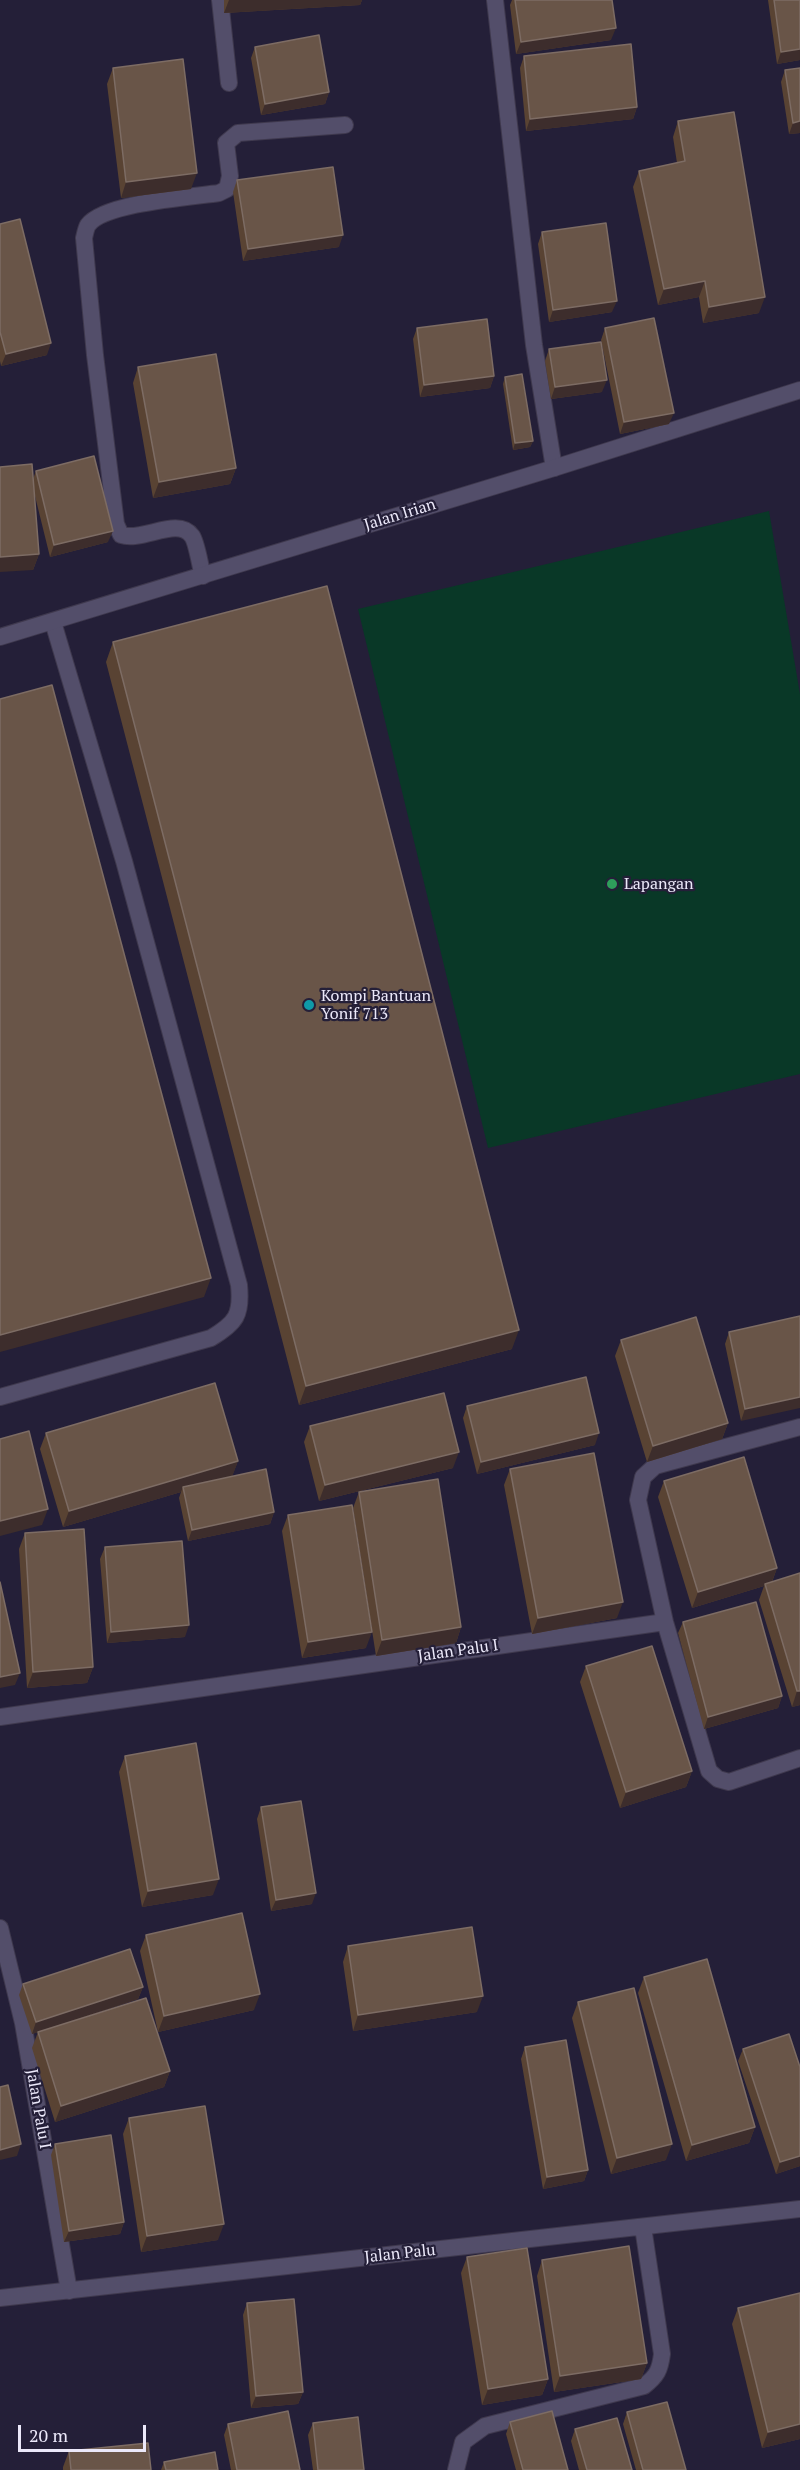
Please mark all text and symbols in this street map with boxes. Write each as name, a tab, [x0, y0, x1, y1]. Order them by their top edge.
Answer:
street label: Jalan Irian	[362, 495, 438, 535]
place label: Lapangan	[624, 874, 694, 894]
marker: Lapangan	[605, 877, 619, 891]
place label: Kompi Bantuan Yonif 713	[321, 986, 431, 1024]
marker: Kompi Bantuan Yonif 713	[302, 998, 316, 1012]
street label: Jalan Palu I	[417, 1636, 499, 1666]
street label: Jalan Palu I	[22, 2067, 54, 2151]
street label: Jalan Palu	[363, 2241, 437, 2267]
scale bar	[21, 2413, 148, 2451]
text: 20 m	[29, 2423, 68, 2447]

